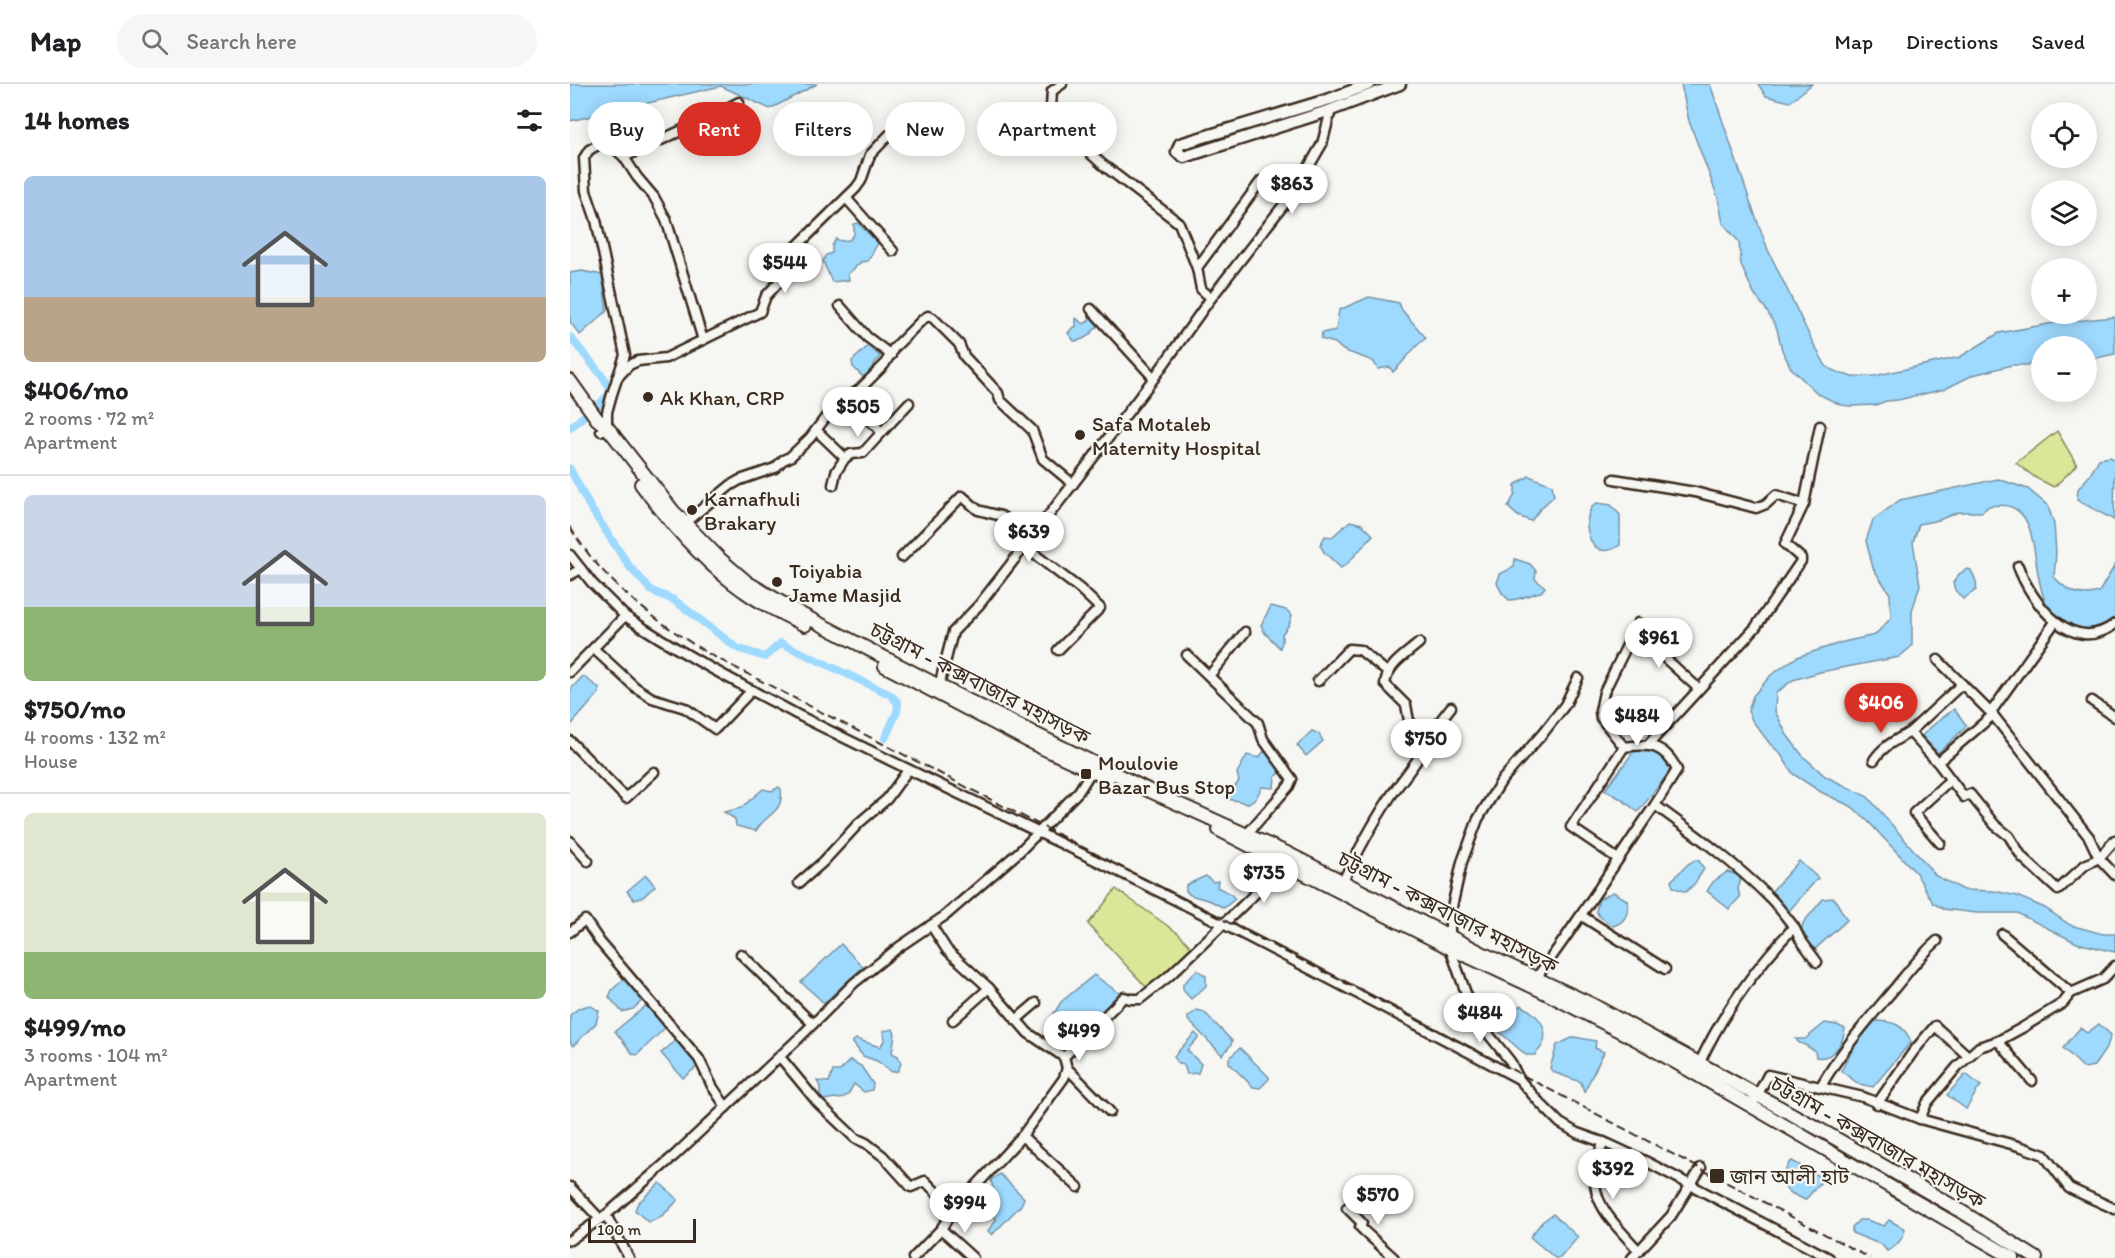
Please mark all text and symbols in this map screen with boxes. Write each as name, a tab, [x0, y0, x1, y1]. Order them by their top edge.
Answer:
search box	[117, 14, 537, 68]
text: Map	[30, 24, 81, 58]
icon: search	[138, 25, 171, 58]
text: Search here	[186, 28, 297, 55]
text: Map	[1835, 29, 1873, 54]
text: Directions	[1906, 29, 1998, 54]
text: Saved	[2031, 29, 2085, 54]
chip: Buy	[588, 102, 665, 156]
chip: Rent	[677, 102, 761, 156]
chip: Filters	[773, 102, 873, 156]
chip: New	[885, 102, 965, 156]
chip: Apartment	[977, 102, 1117, 156]
map controls	[2031, 102, 2097, 402]
button: locate	[2031, 102, 2097, 168]
text: 14 homes	[24, 104, 130, 136]
icon: filters	[513, 104, 546, 137]
pin: $863	[1256, 164, 1328, 215]
text: $863	[1271, 171, 1313, 195]
button: layers	[2031, 180, 2097, 246]
icon: home	[231, 215, 339, 323]
pin: $544	[749, 243, 821, 294]
text: $544	[763, 250, 807, 274]
button: +	[2031, 258, 2097, 324]
button: −	[2031, 336, 2097, 402]
text: $406/mo	[24, 374, 129, 406]
place label: Ak Khan, CRP	[660, 385, 784, 410]
pin: $505	[822, 387, 894, 438]
marker: Ak Khan, CRP	[641, 390, 655, 404]
text: $505	[836, 394, 880, 418]
text: 2 rooms · 72 m²	[24, 406, 154, 430]
place label: Safa Motaleb Maternity Hospital	[1092, 411, 1261, 460]
marker: Safa Motaleb Maternity Hospital	[1073, 428, 1087, 442]
text: Apartment	[24, 430, 117, 454]
place label: Karnafhuli Brakary	[704, 486, 800, 535]
marker: Karnafhuli Brakary	[685, 503, 699, 517]
pin: $639	[993, 512, 1065, 563]
text: $639	[1008, 519, 1050, 543]
icon: home	[231, 534, 339, 642]
place label: Toiyabia Jame Masjid	[789, 558, 902, 607]
marker: Toiyabia Jame Masjid	[770, 575, 784, 589]
street label: চট্টগ্রাম - কক্সবাজার মহাসড়ক	[865, 616, 1095, 750]
pin: $961	[1623, 618, 1695, 669]
text: $961	[1639, 625, 1679, 649]
pin: $406	[1845, 683, 1917, 734]
text: $406	[1858, 690, 1904, 714]
text: $750/mo	[24, 693, 126, 725]
pin: $484	[1601, 696, 1673, 747]
text: $484	[1614, 703, 1660, 727]
pin: $750	[1390, 719, 1462, 770]
text: 4 rooms · 132 m²	[24, 725, 166, 749]
text: $750	[1405, 726, 1447, 750]
text: House	[24, 749, 78, 773]
place label: Moulovie Bazar Bus Stop	[1098, 750, 1235, 799]
marker: Moulovie Bazar Bus Stop	[1079, 767, 1093, 781]
street label: চট্টগ্রাম - কক্সবাজার মহাসড়ক	[1333, 845, 1563, 979]
icon: home	[231, 852, 339, 960]
pin: $735	[1228, 853, 1300, 904]
text: $735	[1243, 860, 1285, 884]
pin: $484	[1444, 993, 1516, 1044]
text: $484	[1457, 1000, 1503, 1024]
text: $499/mo	[24, 1011, 126, 1043]
pin: $499	[1043, 1011, 1115, 1062]
text: $499	[1057, 1018, 1101, 1042]
text: 3 rooms · 104 m²	[24, 1043, 168, 1067]
text: Apartment	[24, 1067, 117, 1091]
street label: চট্টগ্রাম - কক্সবাজার মহাসড়ক	[1766, 1070, 1991, 1214]
pin: $392	[1577, 1149, 1649, 1200]
text: $392	[1592, 1156, 1634, 1180]
place label: জান আলী হাট	[1729, 1164, 1850, 1189]
marker: জান আলী হাট	[1708, 1167, 1726, 1185]
pin: $570	[1342, 1175, 1414, 1226]
text: $570	[1357, 1182, 1399, 1206]
pin: $994	[929, 1183, 1001, 1234]
text: $994	[943, 1190, 987, 1214]
scale bar	[588, 1216, 696, 1244]
text: 100 m	[597, 1220, 641, 1239]

